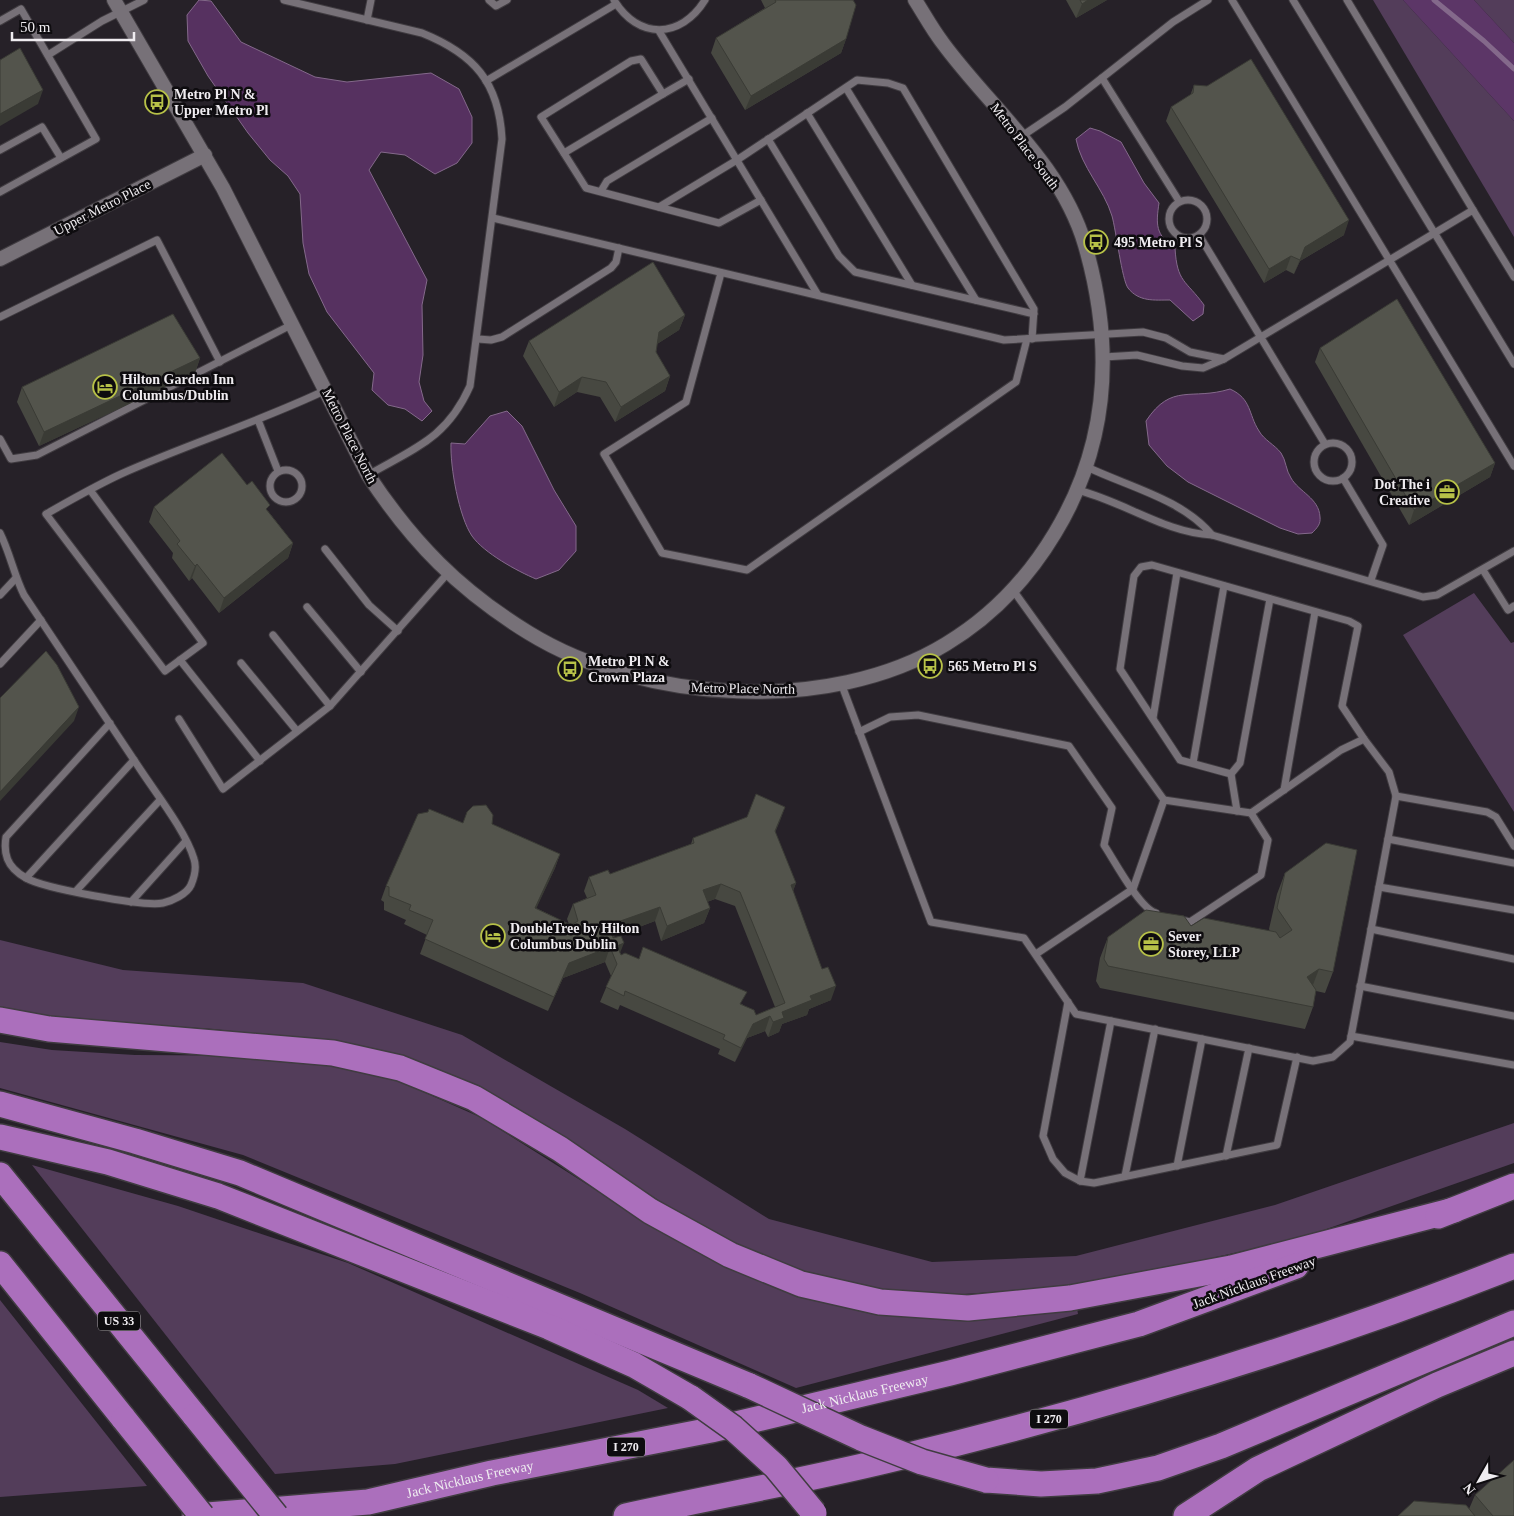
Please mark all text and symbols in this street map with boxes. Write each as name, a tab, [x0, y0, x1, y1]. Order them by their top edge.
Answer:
scale bar	[12, 10, 135, 42]
text: 50 m	[20, 19, 51, 35]
place label: Metro Pl N & Upper Metro Pl	[174, 87, 268, 118]
bus stop icon: Metro Pl N & Upper Metro Pl	[144, 89, 170, 115]
street label: Metro Place South	[987, 100, 1062, 192]
street label: Upper Metro Place	[51, 177, 153, 238]
bus stop icon: 495 Metro Pl S	[1083, 229, 1109, 255]
place label: 495 Metro Pl S	[1114, 235, 1203, 250]
place label: Hilton Garden Inn Columbus/Dublin	[122, 372, 234, 403]
hotel icon: Hilton Garden Inn Columbus/Dublin	[92, 374, 118, 400]
street label: Metro Place North	[319, 386, 380, 486]
place label: Dot The i Creative	[1374, 477, 1430, 508]
office icon: Dot The i Creative	[1434, 479, 1460, 505]
bus stop icon: 565 Metro Pl S	[917, 653, 943, 679]
place label: Metro Pl N & Crown Plaza	[588, 654, 670, 685]
bus stop icon: Metro Pl N & Crown Plaza	[557, 656, 583, 682]
place label: 565 Metro Pl S	[948, 659, 1037, 674]
street label: Metro Place North	[691, 680, 795, 697]
place label: DoubleTree by Hilton Columbus Dublin	[510, 921, 640, 952]
hotel icon: DoubleTree by Hilton Columbus Dublin	[480, 923, 506, 949]
place label: Sever Storey, LLP	[1168, 929, 1241, 960]
office icon: Sever Storey, LLP	[1138, 931, 1164, 957]
street label: Jack Nicklaus Freeway	[1191, 1253, 1318, 1312]
road number: US 33	[98, 1312, 140, 1330]
street label: Jack Nicklaus Freeway	[800, 1371, 930, 1416]
road number: I 270	[1030, 1410, 1068, 1428]
road number: I 270	[607, 1438, 645, 1456]
north arrow	[1454, 1456, 1504, 1506]
street label: Jack Nicklaus Freeway	[405, 1458, 535, 1501]
text: N	[1460, 1480, 1478, 1498]

